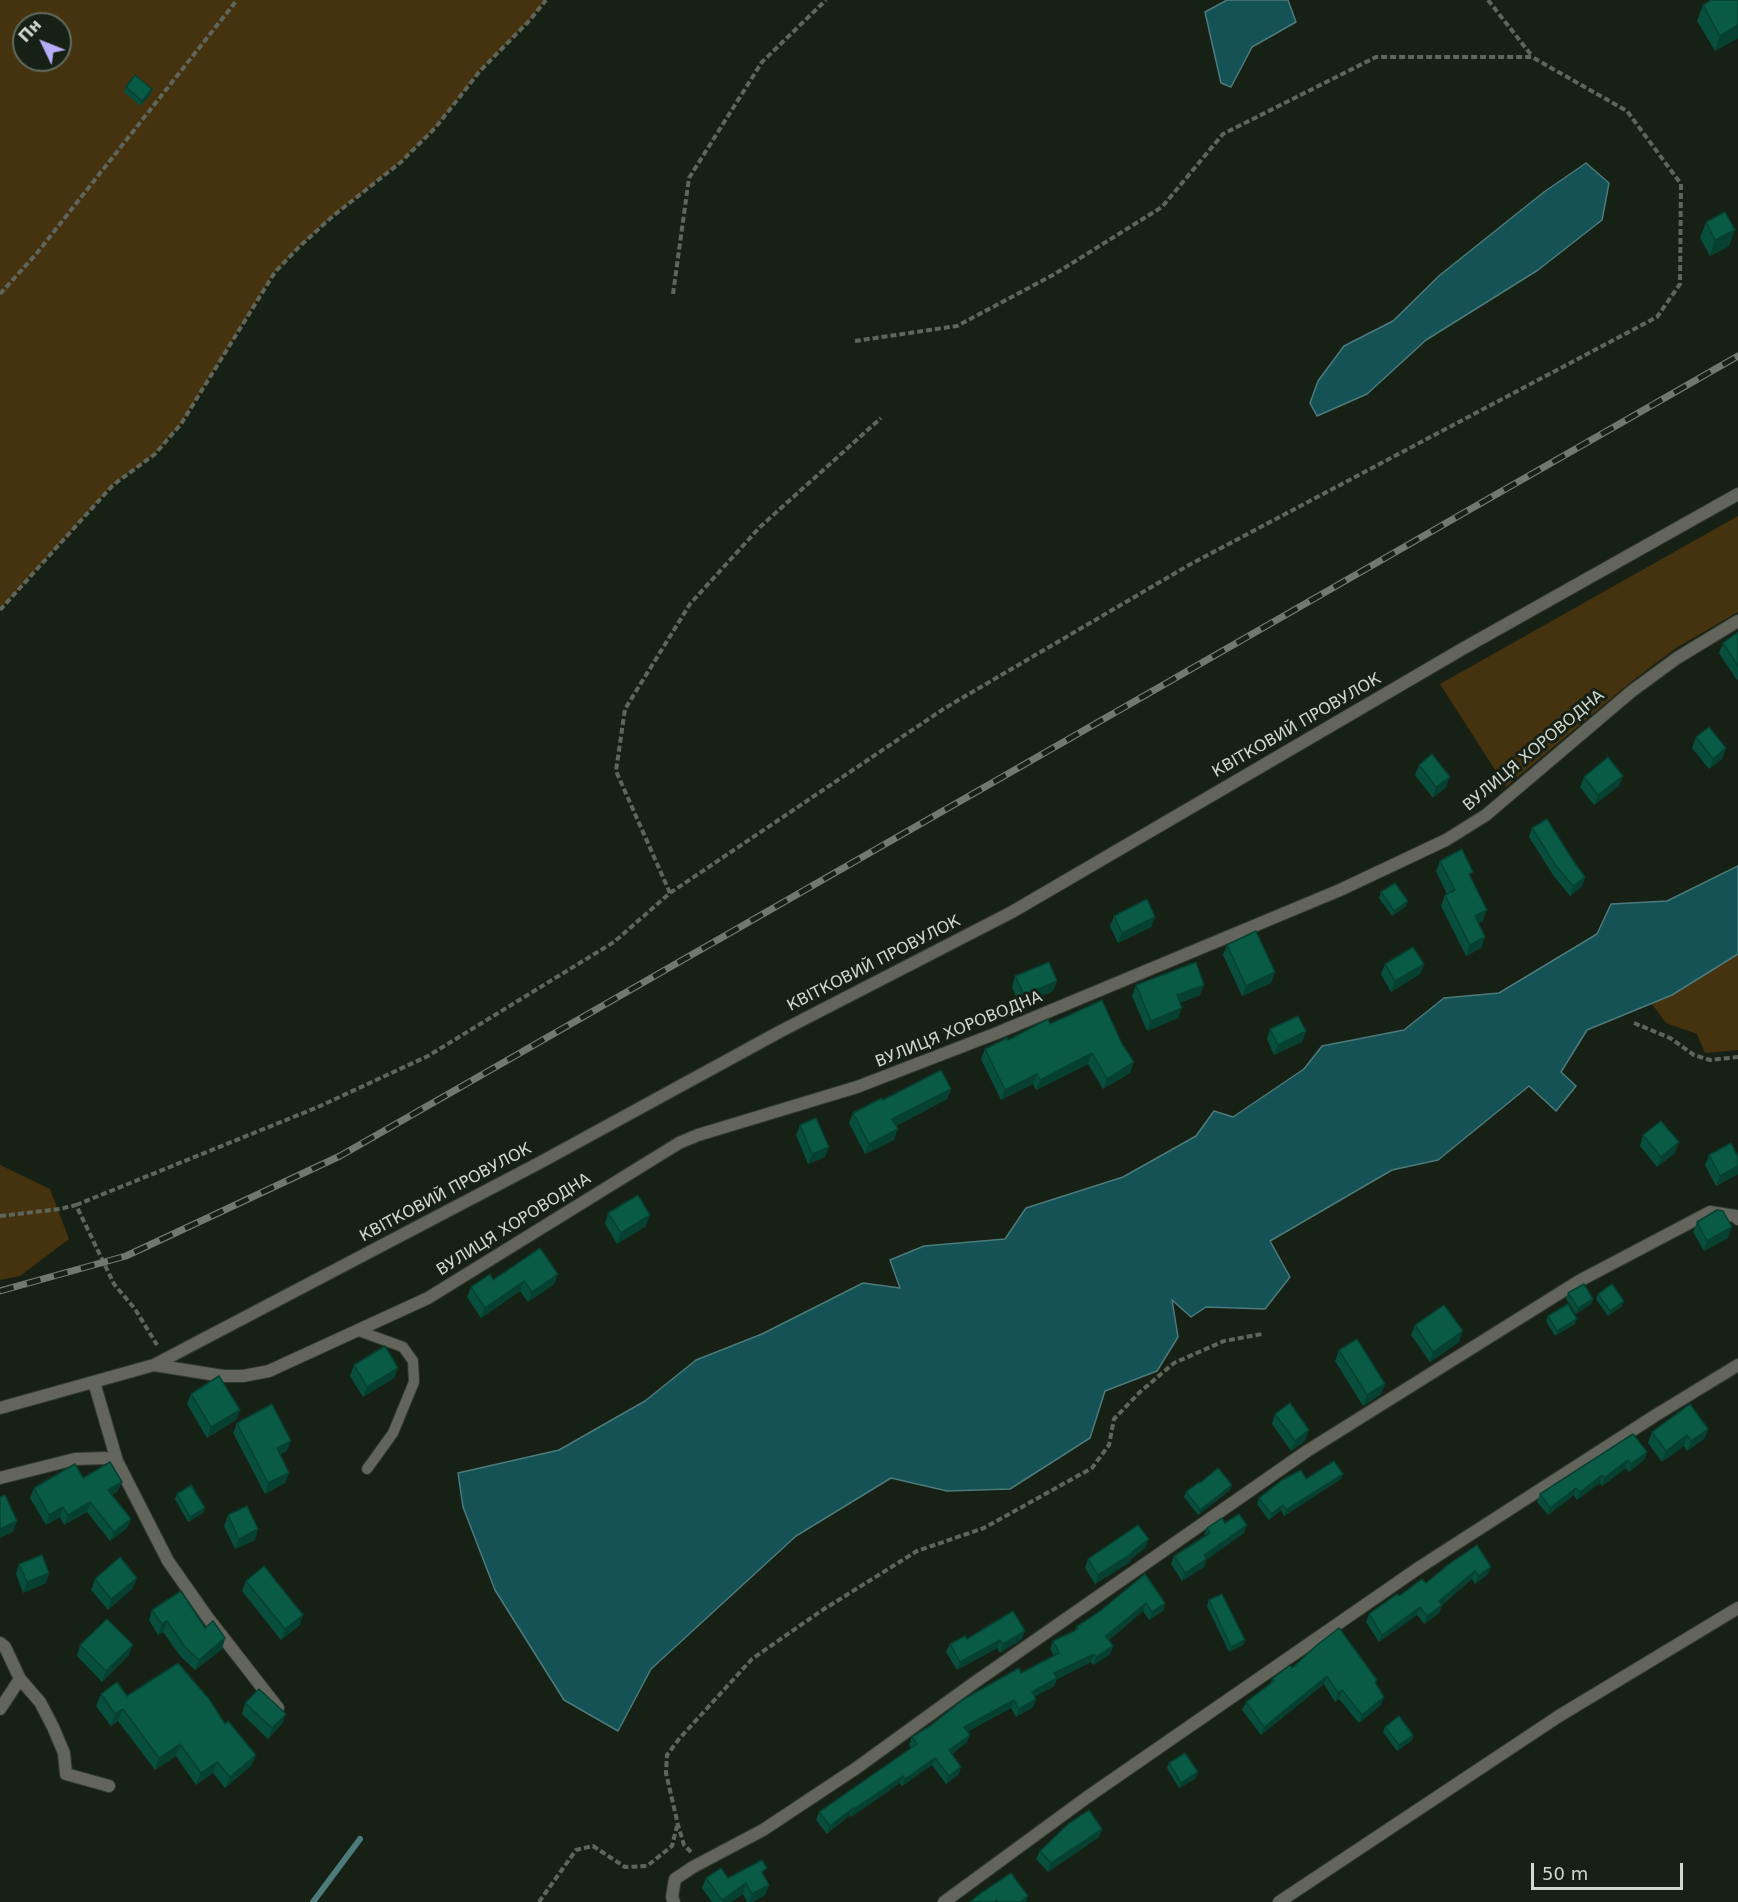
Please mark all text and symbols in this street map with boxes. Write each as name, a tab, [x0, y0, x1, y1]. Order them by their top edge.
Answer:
north arrow	[12, 12, 72, 72]
text: Пн	[15, 15, 45, 46]
street label: КВІТКОВИЙ ПРОВУЛОК	[1209, 670, 1385, 782]
street label: ВУЛИЦЯ ХОРОВОДНА	[1460, 686, 1608, 816]
street label: КВІТКОВИЙ ПРОВУЛОК	[784, 912, 964, 1016]
street label: ВУЛИЦЯ ХОРОВОДНА	[873, 988, 1045, 1072]
street label: КВІТКОВИЙ ПРОВУЛОК	[357, 1140, 535, 1246]
street label: ВУЛИЦЯ ХОРОВОДНА	[433, 1170, 595, 1280]
scale bar	[1534, 1851, 1686, 1889]
text: 50 m	[1542, 1863, 1588, 1884]

